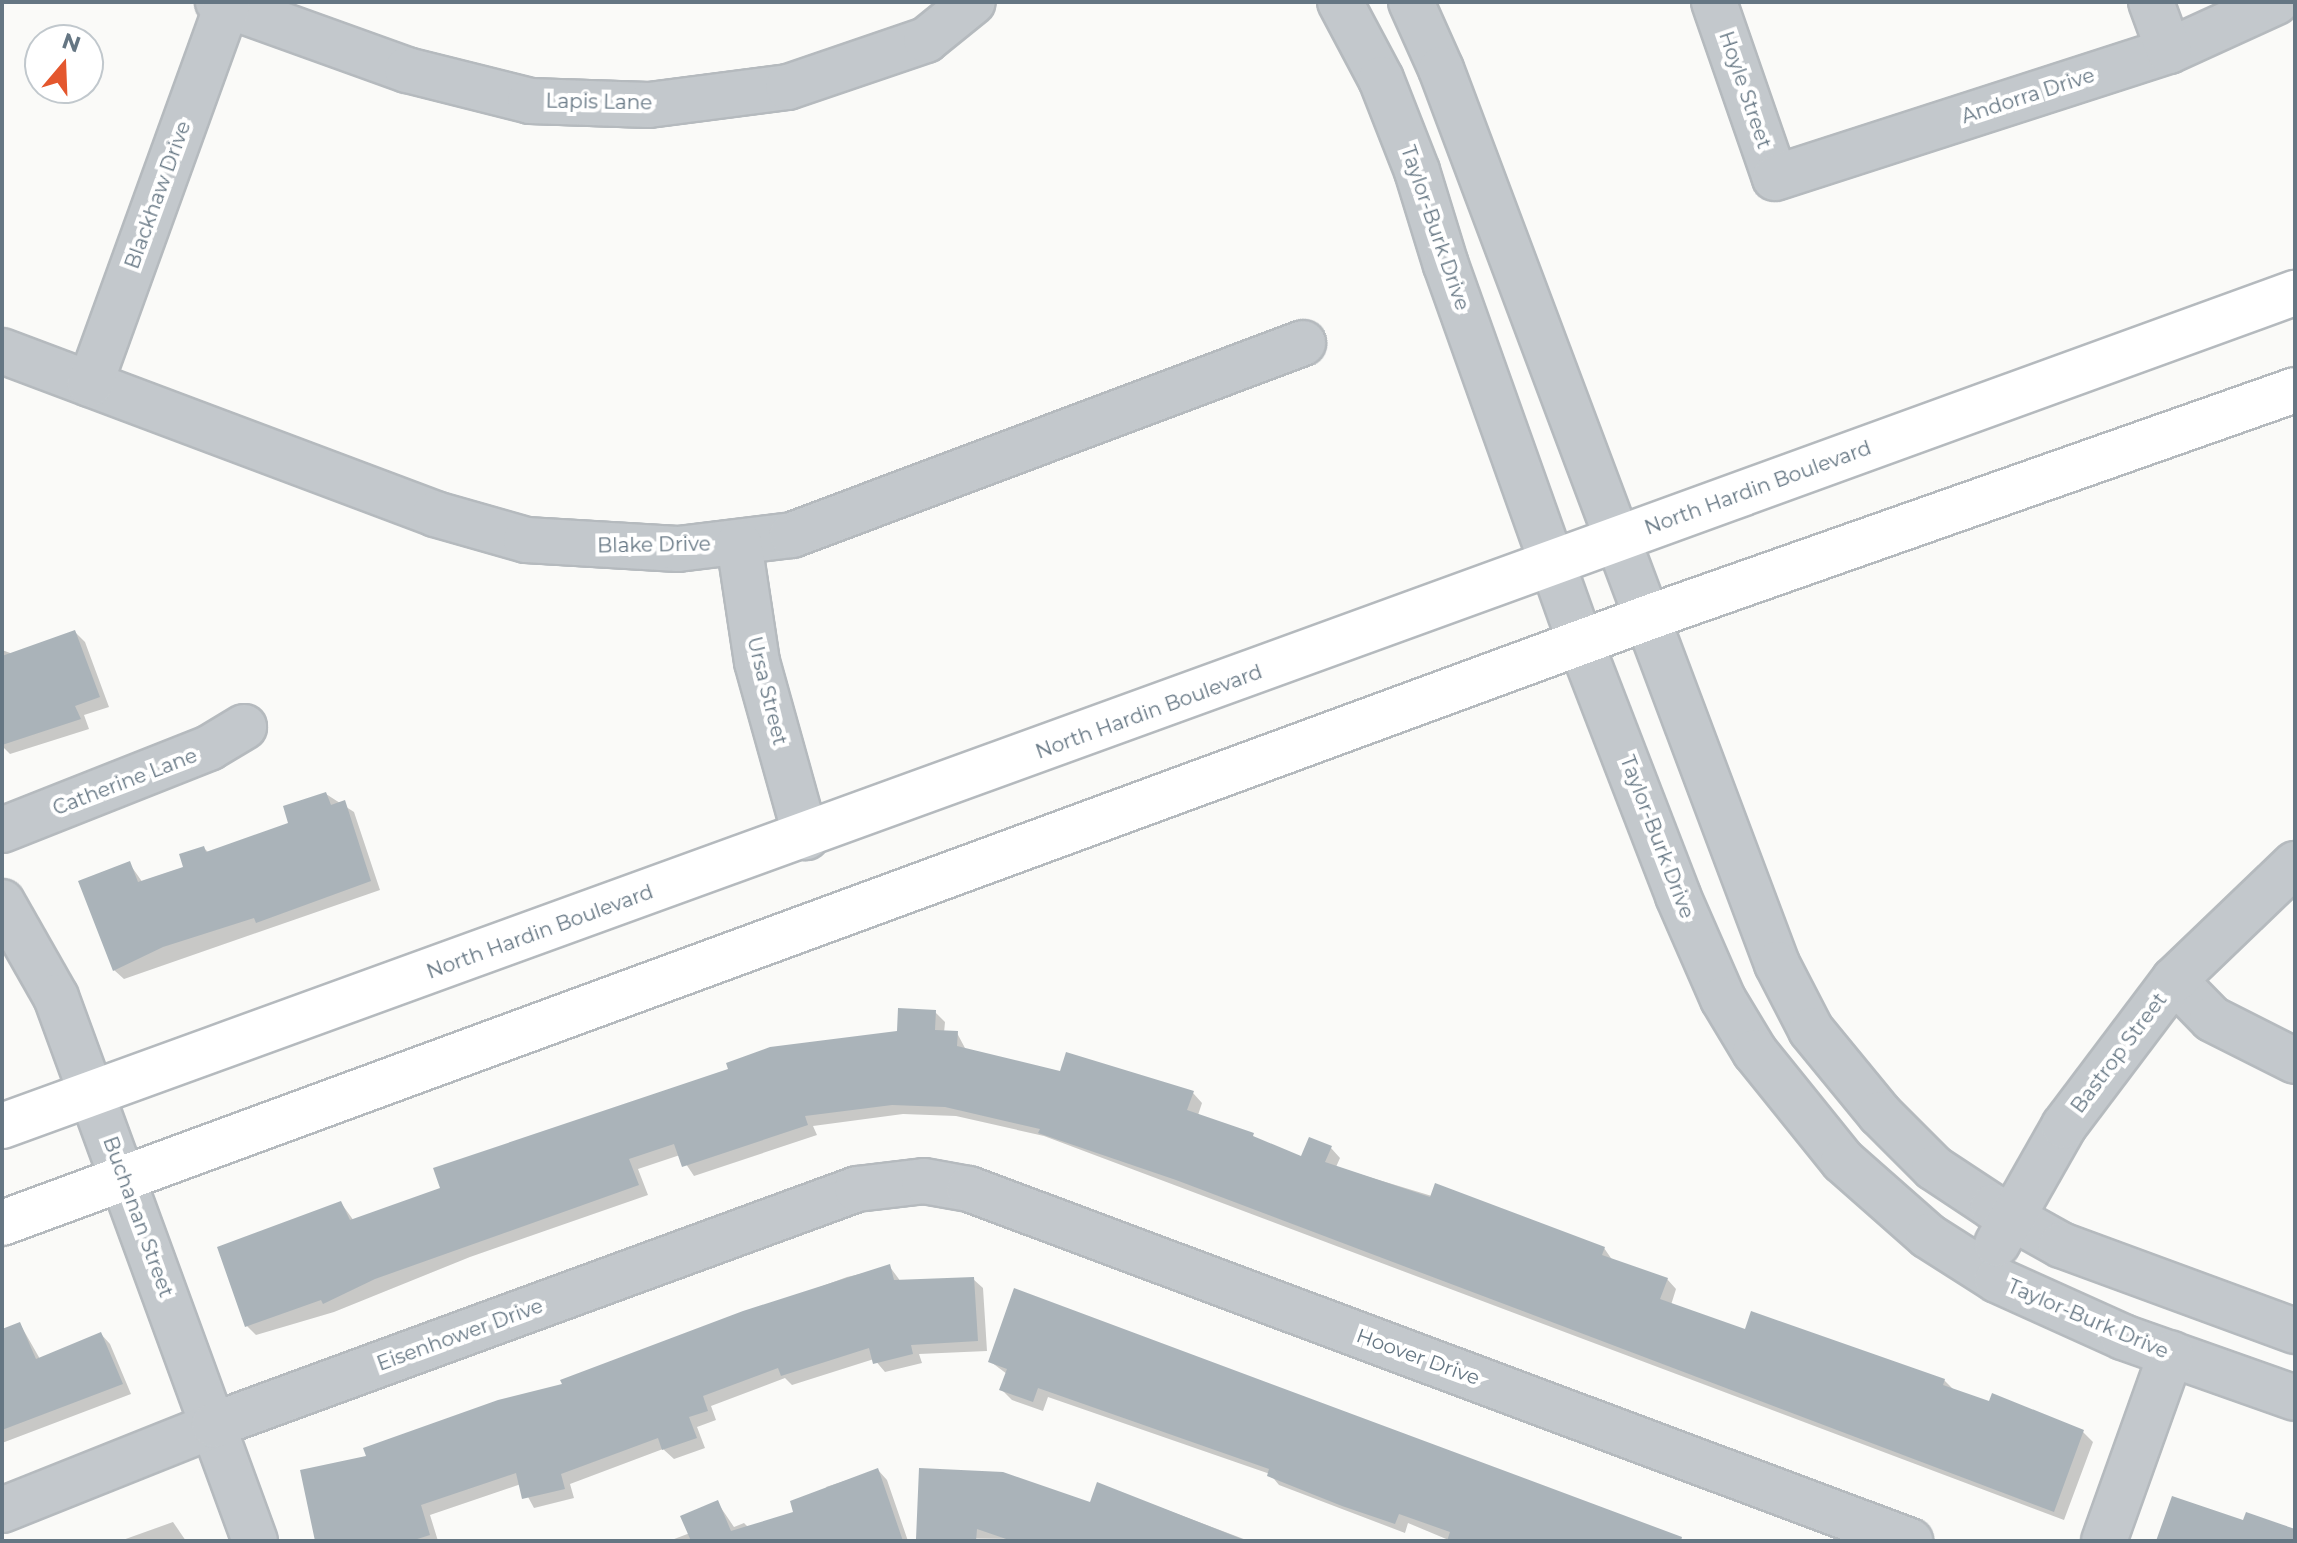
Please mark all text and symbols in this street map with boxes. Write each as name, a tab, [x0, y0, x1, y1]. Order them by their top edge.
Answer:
north arrow	[24, 24, 104, 104]
text: N	[59, 27, 84, 58]
street label: Hoyle Street	[1714, 28, 1776, 152]
street label: Andorra Drive	[1958, 63, 2098, 129]
street label: Lapis Lane	[545, 89, 653, 115]
street label: Blackhaw Drive	[120, 118, 196, 272]
street label: Taylor-Burk Drive	[1396, 143, 1474, 313]
street label: North Hardin Boulevard	[1641, 436, 1875, 540]
street label: Blake Drive	[597, 532, 711, 558]
street label: Ursa Street	[742, 634, 792, 748]
street label: North Hardin Boulevard	[1032, 660, 1266, 764]
street label: Catherine Lane	[49, 743, 201, 821]
street label: Taylor-Burk Drive	[1615, 752, 1699, 922]
street label: North Hardin Boulevard	[423, 880, 657, 984]
street label: Bastrop Street	[2066, 988, 2172, 1118]
street label: Buchanan Street	[98, 1133, 178, 1301]
street label: Taylor-Burk Drive	[2004, 1274, 2172, 1364]
street label: Eisenhower Drive	[374, 1294, 546, 1376]
street label: Hoover Drive	[1353, 1324, 1483, 1390]

